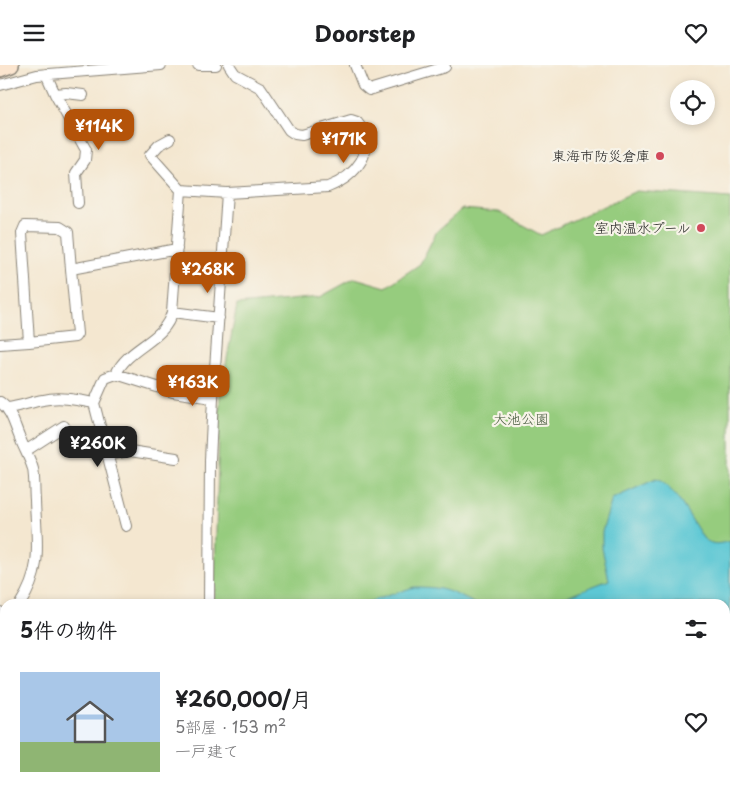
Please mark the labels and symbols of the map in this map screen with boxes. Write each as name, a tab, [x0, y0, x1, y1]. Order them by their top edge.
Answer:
pin: ¥114K	[64, 109, 134, 151]
pin: ¥171K	[309, 121, 379, 164]
place label: 東海市防災倉庫	[552, 145, 650, 166]
marker: 東海市防災倉庫	[654, 150, 666, 162]
place label: 室内温水プール	[595, 217, 691, 238]
marker: 室内温水プール	[695, 222, 707, 234]
pin: ¥268K	[173, 251, 243, 294]
pin: ¥163K	[158, 365, 228, 407]
park label: 大池公園	[493, 408, 549, 429]
pin: ¥260K	[63, 425, 133, 468]

